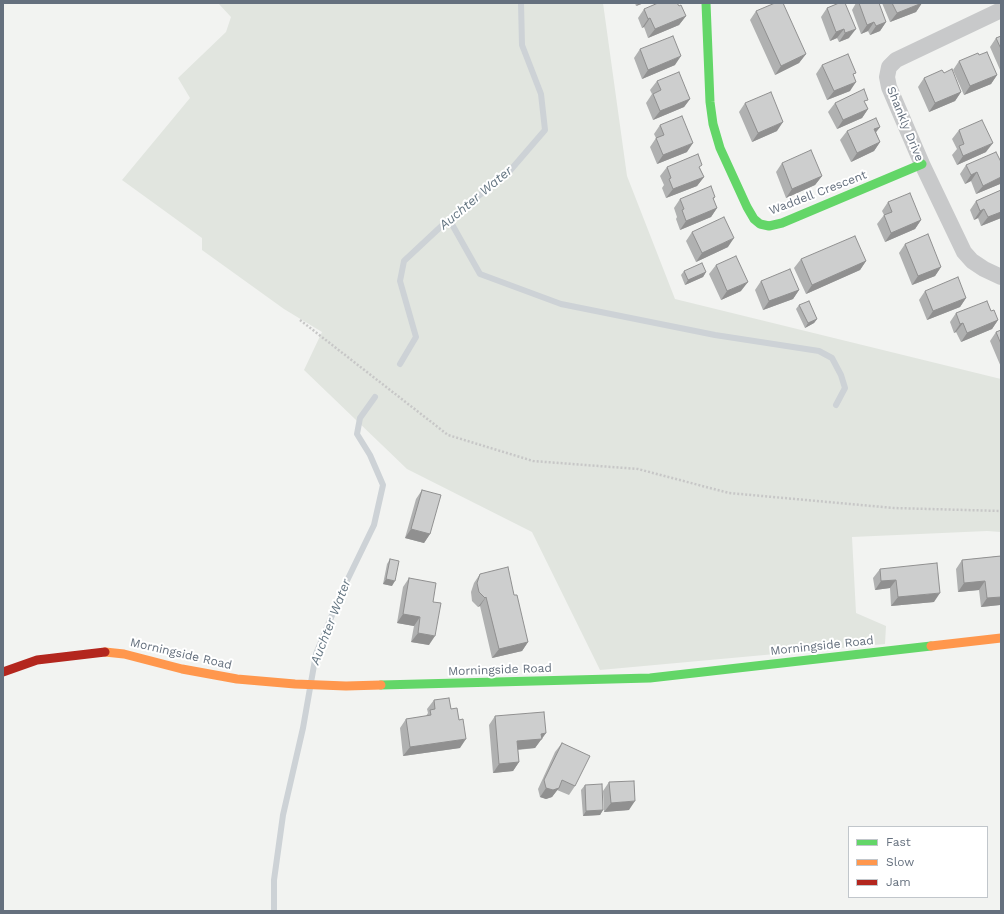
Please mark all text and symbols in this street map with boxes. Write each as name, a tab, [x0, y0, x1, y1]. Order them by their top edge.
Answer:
street label: Shankly Drive	[883, 84, 927, 164]
water label: Auchter Water	[436, 163, 516, 233]
street label: Waddell Crescent	[767, 168, 869, 218]
water label: Auchter Water	[308, 577, 354, 667]
street label: Morningside Road	[770, 633, 874, 659]
street label: Morningside Road	[129, 635, 233, 673]
street label: Morningside Road	[448, 661, 552, 679]
legend	[848, 826, 988, 898]
text: Fast	[886, 835, 911, 849]
text: Slow	[886, 855, 914, 869]
text: Jam	[886, 875, 911, 889]

